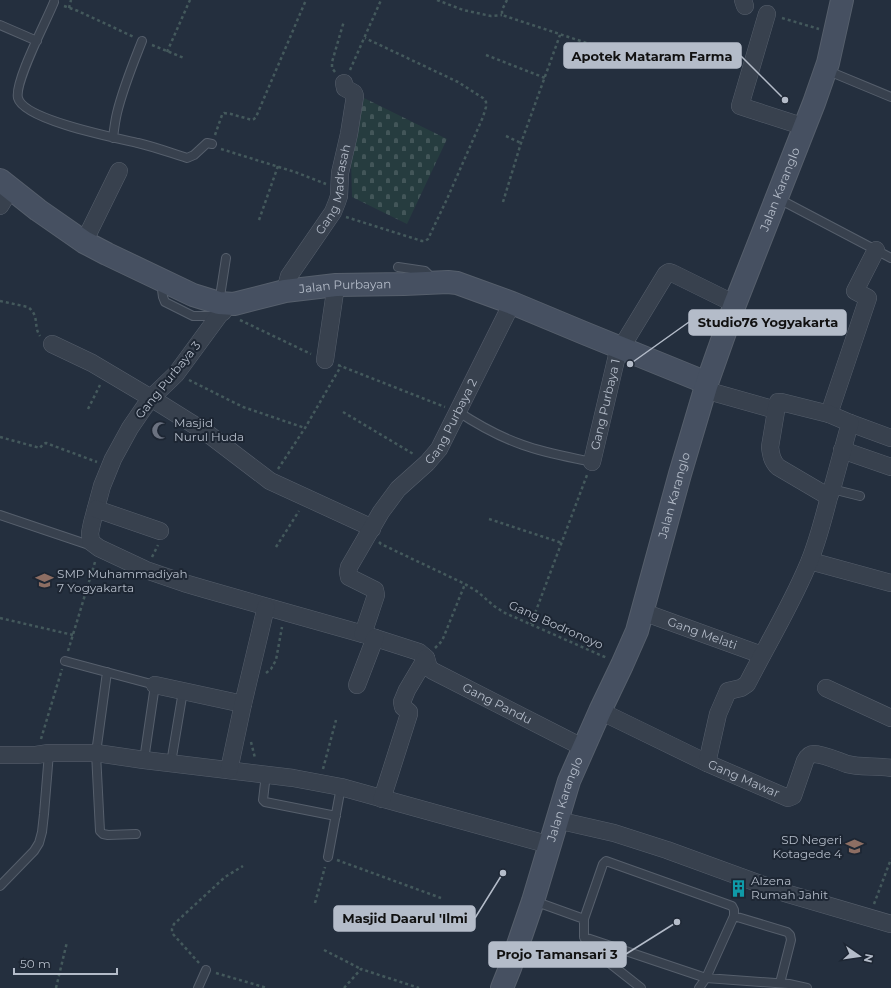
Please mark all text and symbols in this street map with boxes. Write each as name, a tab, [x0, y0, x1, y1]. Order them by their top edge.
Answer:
callout: Apotek Mataram Farma	[564, 43, 741, 68]
text: Apotek Mataram Farma	[571, 48, 732, 64]
street label: Gang Madrasah	[312, 143, 353, 237]
street label: Jalan Karanglo	[756, 145, 803, 234]
street label: Jalan Purbayan	[297, 276, 392, 296]
callout: Studio76 Yogyakarta	[689, 310, 846, 335]
text: Studio76 Yogyakarta	[698, 314, 838, 330]
street label: Gang Purbaya 3	[132, 338, 204, 421]
street label: Gang Purbaya 1	[587, 357, 623, 452]
street label: Gang Purbaya 2	[421, 376, 480, 467]
place label: Masjid Nurul Huda	[174, 415, 244, 444]
mosque icon: Masjid Nurul Huda	[151, 420, 171, 440]
street label: Jalan Karanglo	[654, 450, 693, 541]
place label: SMP Muhammadiyah 7 Yogyakarta	[57, 566, 188, 595]
school or university icon: SMP Muhammadiyah 7 Yogyakarta	[34, 571, 54, 591]
street label: Gang Bodronoyo	[507, 597, 606, 652]
street label: Gang Melati	[666, 613, 739, 652]
street label: Gang Pandu	[460, 679, 535, 727]
street label: Jalan Karanglo	[543, 754, 586, 844]
street label: Gang Mawar	[706, 756, 782, 801]
place label: SD Negeri Kotagede 4	[773, 832, 842, 861]
school or university icon: SD Negeri Kotagede 4	[845, 837, 865, 857]
place label: Alzena Rumah Jahit	[751, 873, 828, 902]
building icon: Alzena Rumah Jahit	[728, 878, 748, 898]
callout: Masjid Daarul 'Ilmi	[334, 906, 475, 931]
text: Masjid Daarul 'Ilmi	[342, 910, 468, 926]
north arrow	[839, 936, 879, 976]
callout: Projo Tamansari 3	[489, 942, 626, 967]
text: Projo Tamansari 3	[496, 946, 618, 962]
scale bar	[14, 950, 117, 976]
text: N	[861, 952, 877, 964]
text: 50 m	[20, 956, 51, 971]

